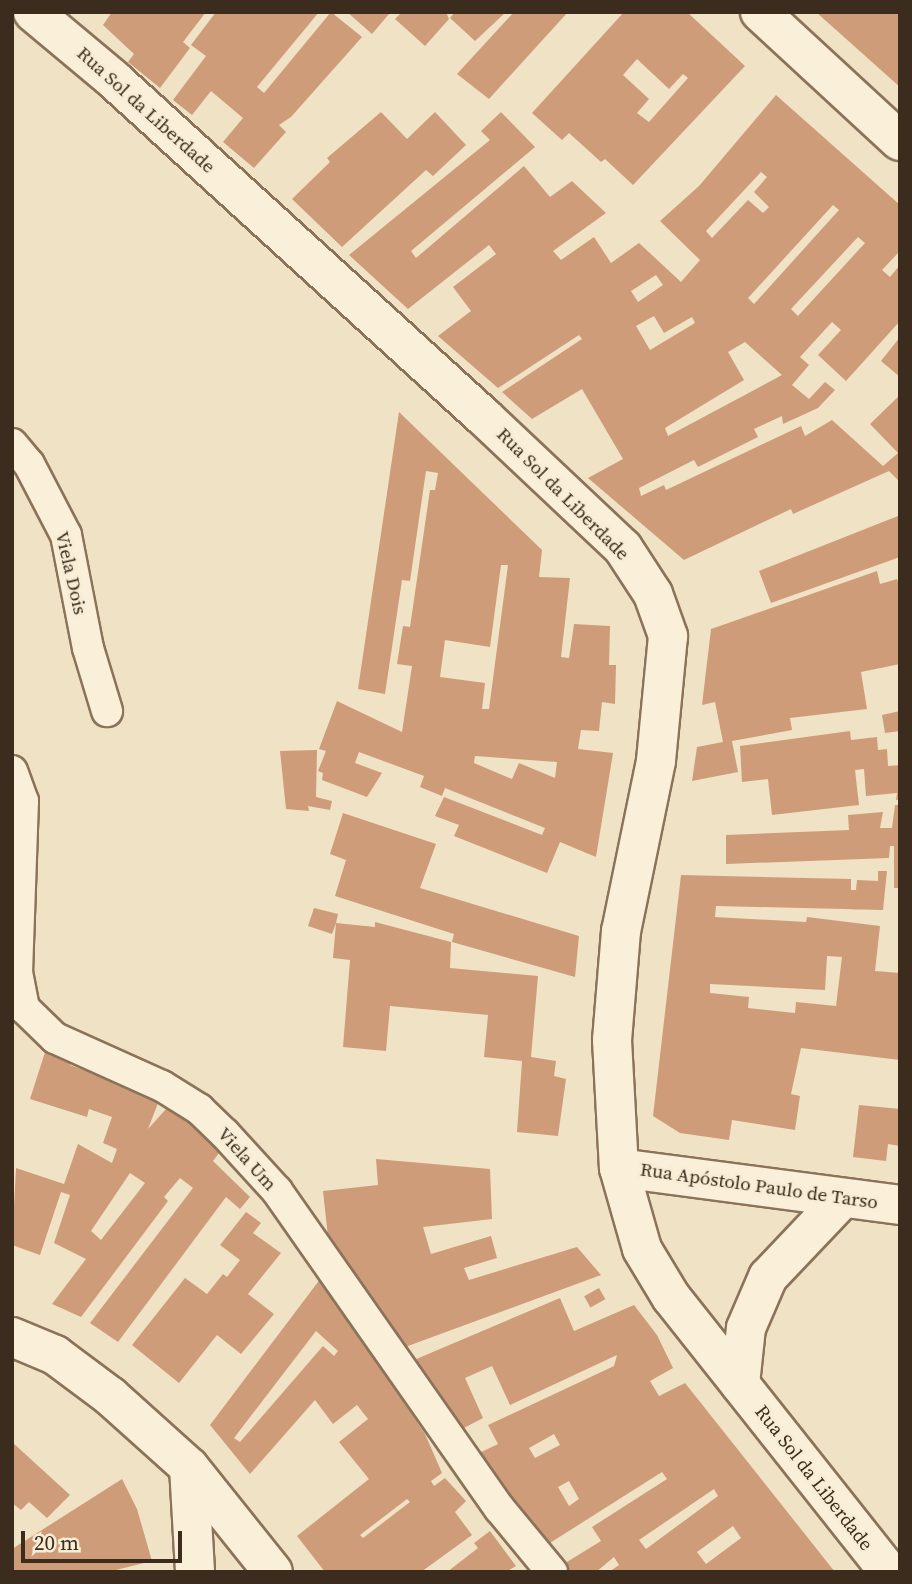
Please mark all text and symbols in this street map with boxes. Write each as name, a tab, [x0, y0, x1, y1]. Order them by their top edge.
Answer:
street label: Rua Sol da Liberdade	[72, 42, 220, 178]
street label: Rua Sol da Liberdade	[492, 423, 634, 565]
street label: Viela Dois	[50, 529, 92, 617]
street label: Viela Um	[213, 1123, 281, 1195]
street label: Rua Apóstolo Paulo de Tarso	[638, 1158, 880, 1214]
street label: Rua Sol da Liberdade	[750, 1401, 878, 1555]
scale bar	[24, 1518, 186, 1562]
text: 20 m	[34, 1528, 79, 1557]

